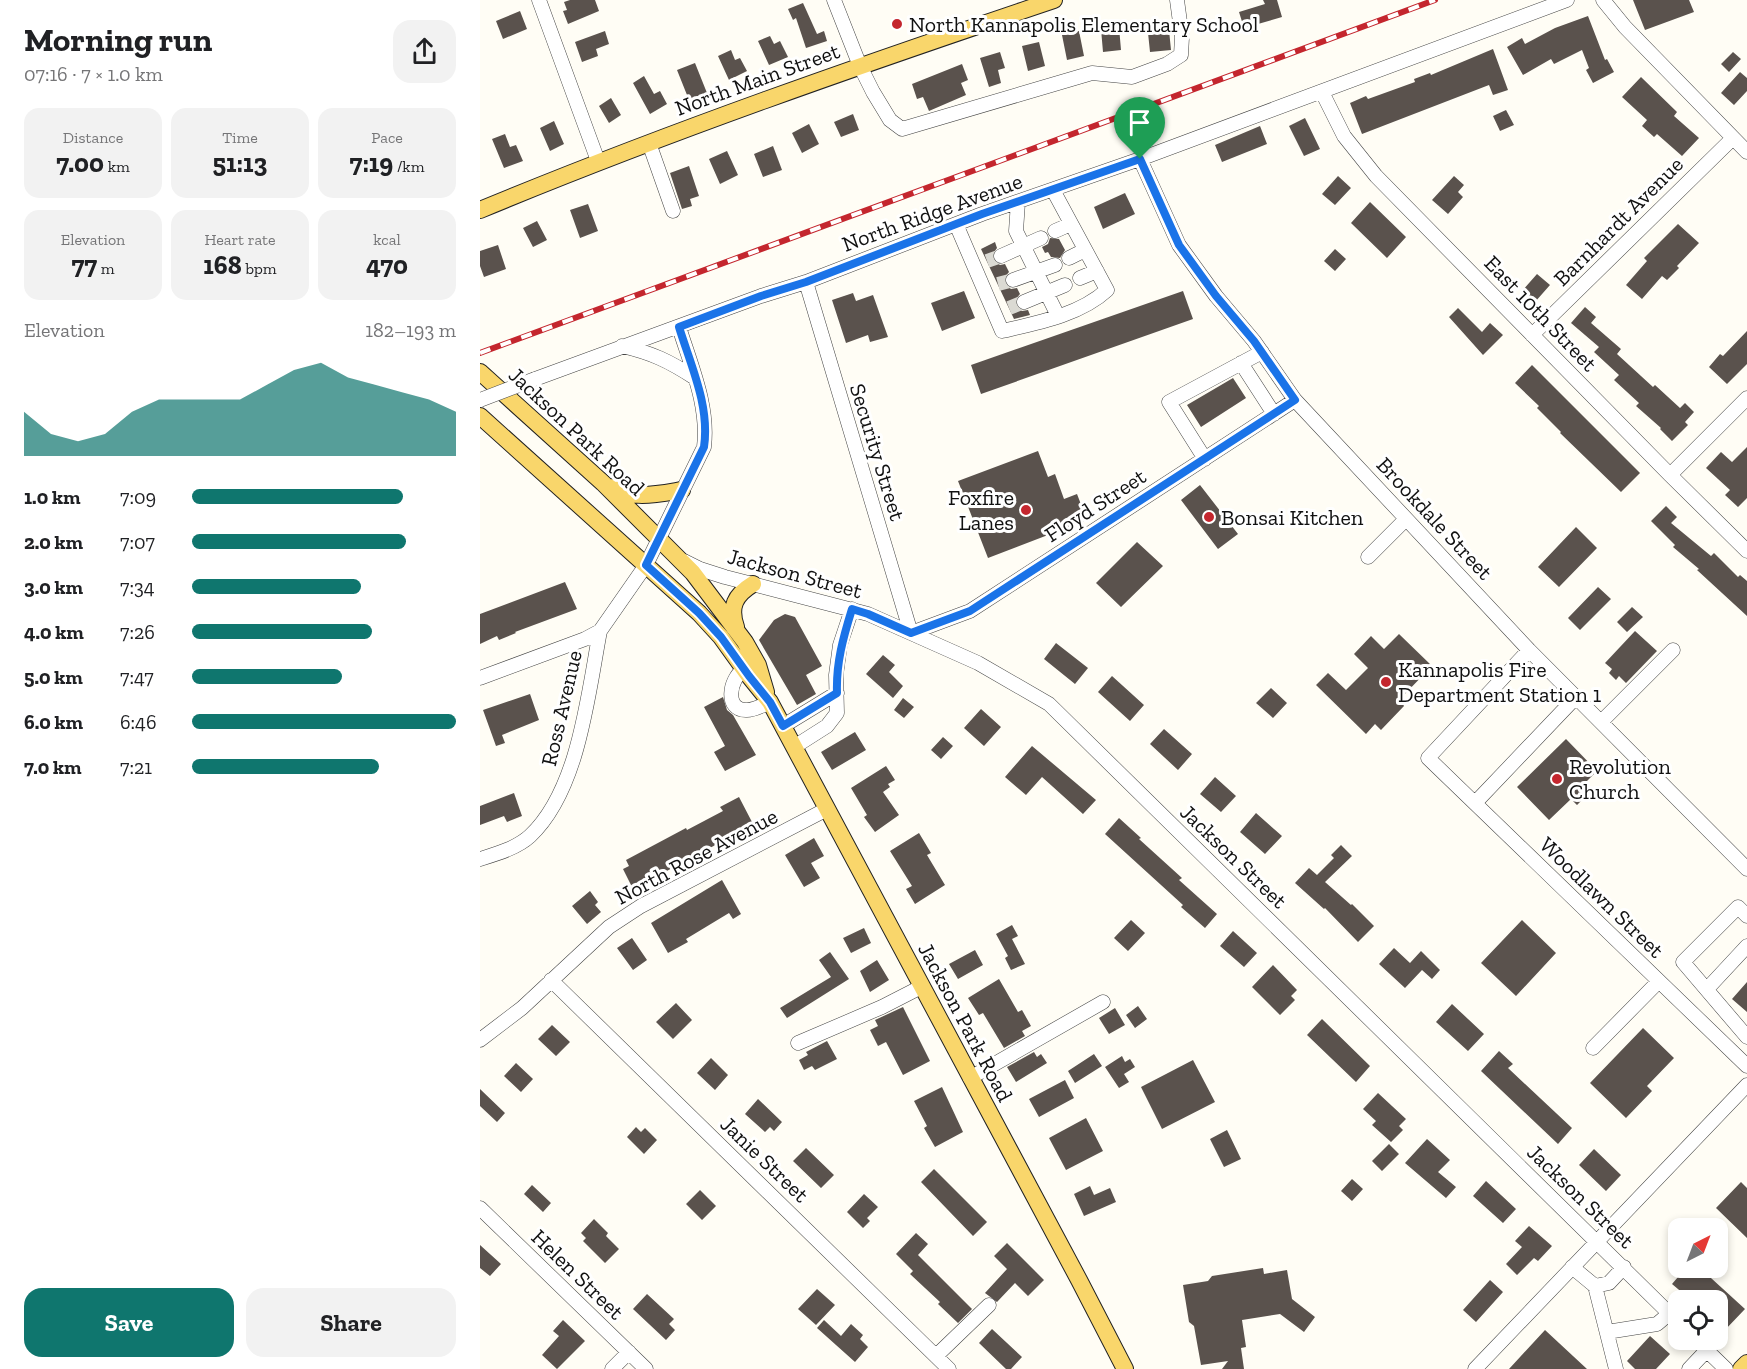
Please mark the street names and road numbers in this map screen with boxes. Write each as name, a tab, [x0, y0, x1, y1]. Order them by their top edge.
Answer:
street label: North Main Street	[671, 37, 844, 122]
street label: Barnhardt Avenue	[1548, 151, 1689, 292]
street label: North Ridge Avenue	[838, 167, 1026, 258]
street label: East 10th Street	[1479, 250, 1603, 378]
street label: Jackson Park Road	[503, 361, 650, 501]
street label: Security Street	[844, 380, 911, 525]
street label: Brookdale Street	[1371, 451, 1499, 586]
street label: Floyd Street	[1040, 462, 1152, 548]
street label: Jackson Street	[725, 543, 866, 605]
street label: Ross Avenue	[535, 648, 588, 769]
street label: Jackson Street	[1175, 799, 1293, 915]
street label: North Rose Avenue	[610, 802, 782, 911]
street label: Woodlawn Street	[1534, 831, 1670, 964]
street label: Jackson Park Road	[912, 938, 1019, 1106]
street label: Janie Street	[715, 1111, 815, 1209]
street label: Jackson Street	[1522, 1139, 1640, 1255]
street label: Helen Street	[526, 1224, 630, 1326]

